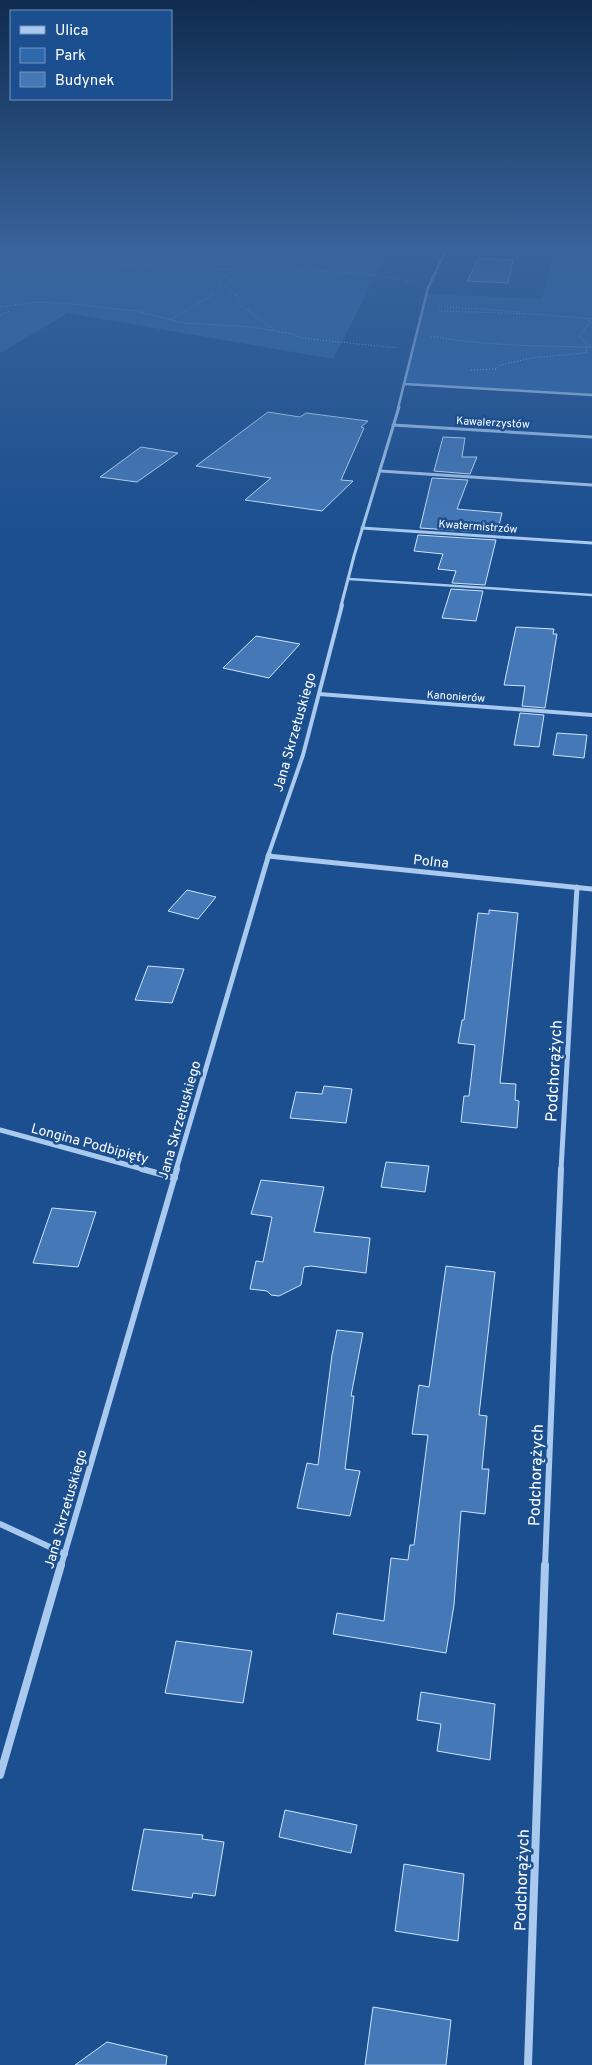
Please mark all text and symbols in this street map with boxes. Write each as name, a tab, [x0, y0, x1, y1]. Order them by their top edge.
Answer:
legend	[10, 10, 172, 100]
text: Ulica	[55, 22, 88, 41]
text: Park	[55, 47, 86, 66]
text: Budynek	[55, 72, 114, 91]
street label: Kawalerzystów	[456, 414, 530, 432]
street label: Kwatermistrzów	[438, 517, 518, 537]
street label: Jana Skrzetuskiego	[270, 671, 321, 794]
street label: Kanonierów	[426, 688, 486, 706]
street label: Polna	[412, 852, 449, 873]
street label: Podchorążych	[542, 1020, 568, 1123]
street label: Jana Skrzetuskiego	[155, 1059, 206, 1182]
street label: Longina Podbipięty	[29, 1121, 150, 1168]
street label: Podchorążych	[525, 1424, 549, 1526]
street label: Jana Skrzetuskiego	[41, 1448, 92, 1571]
street label: Podchorążych	[511, 1829, 535, 1931]

